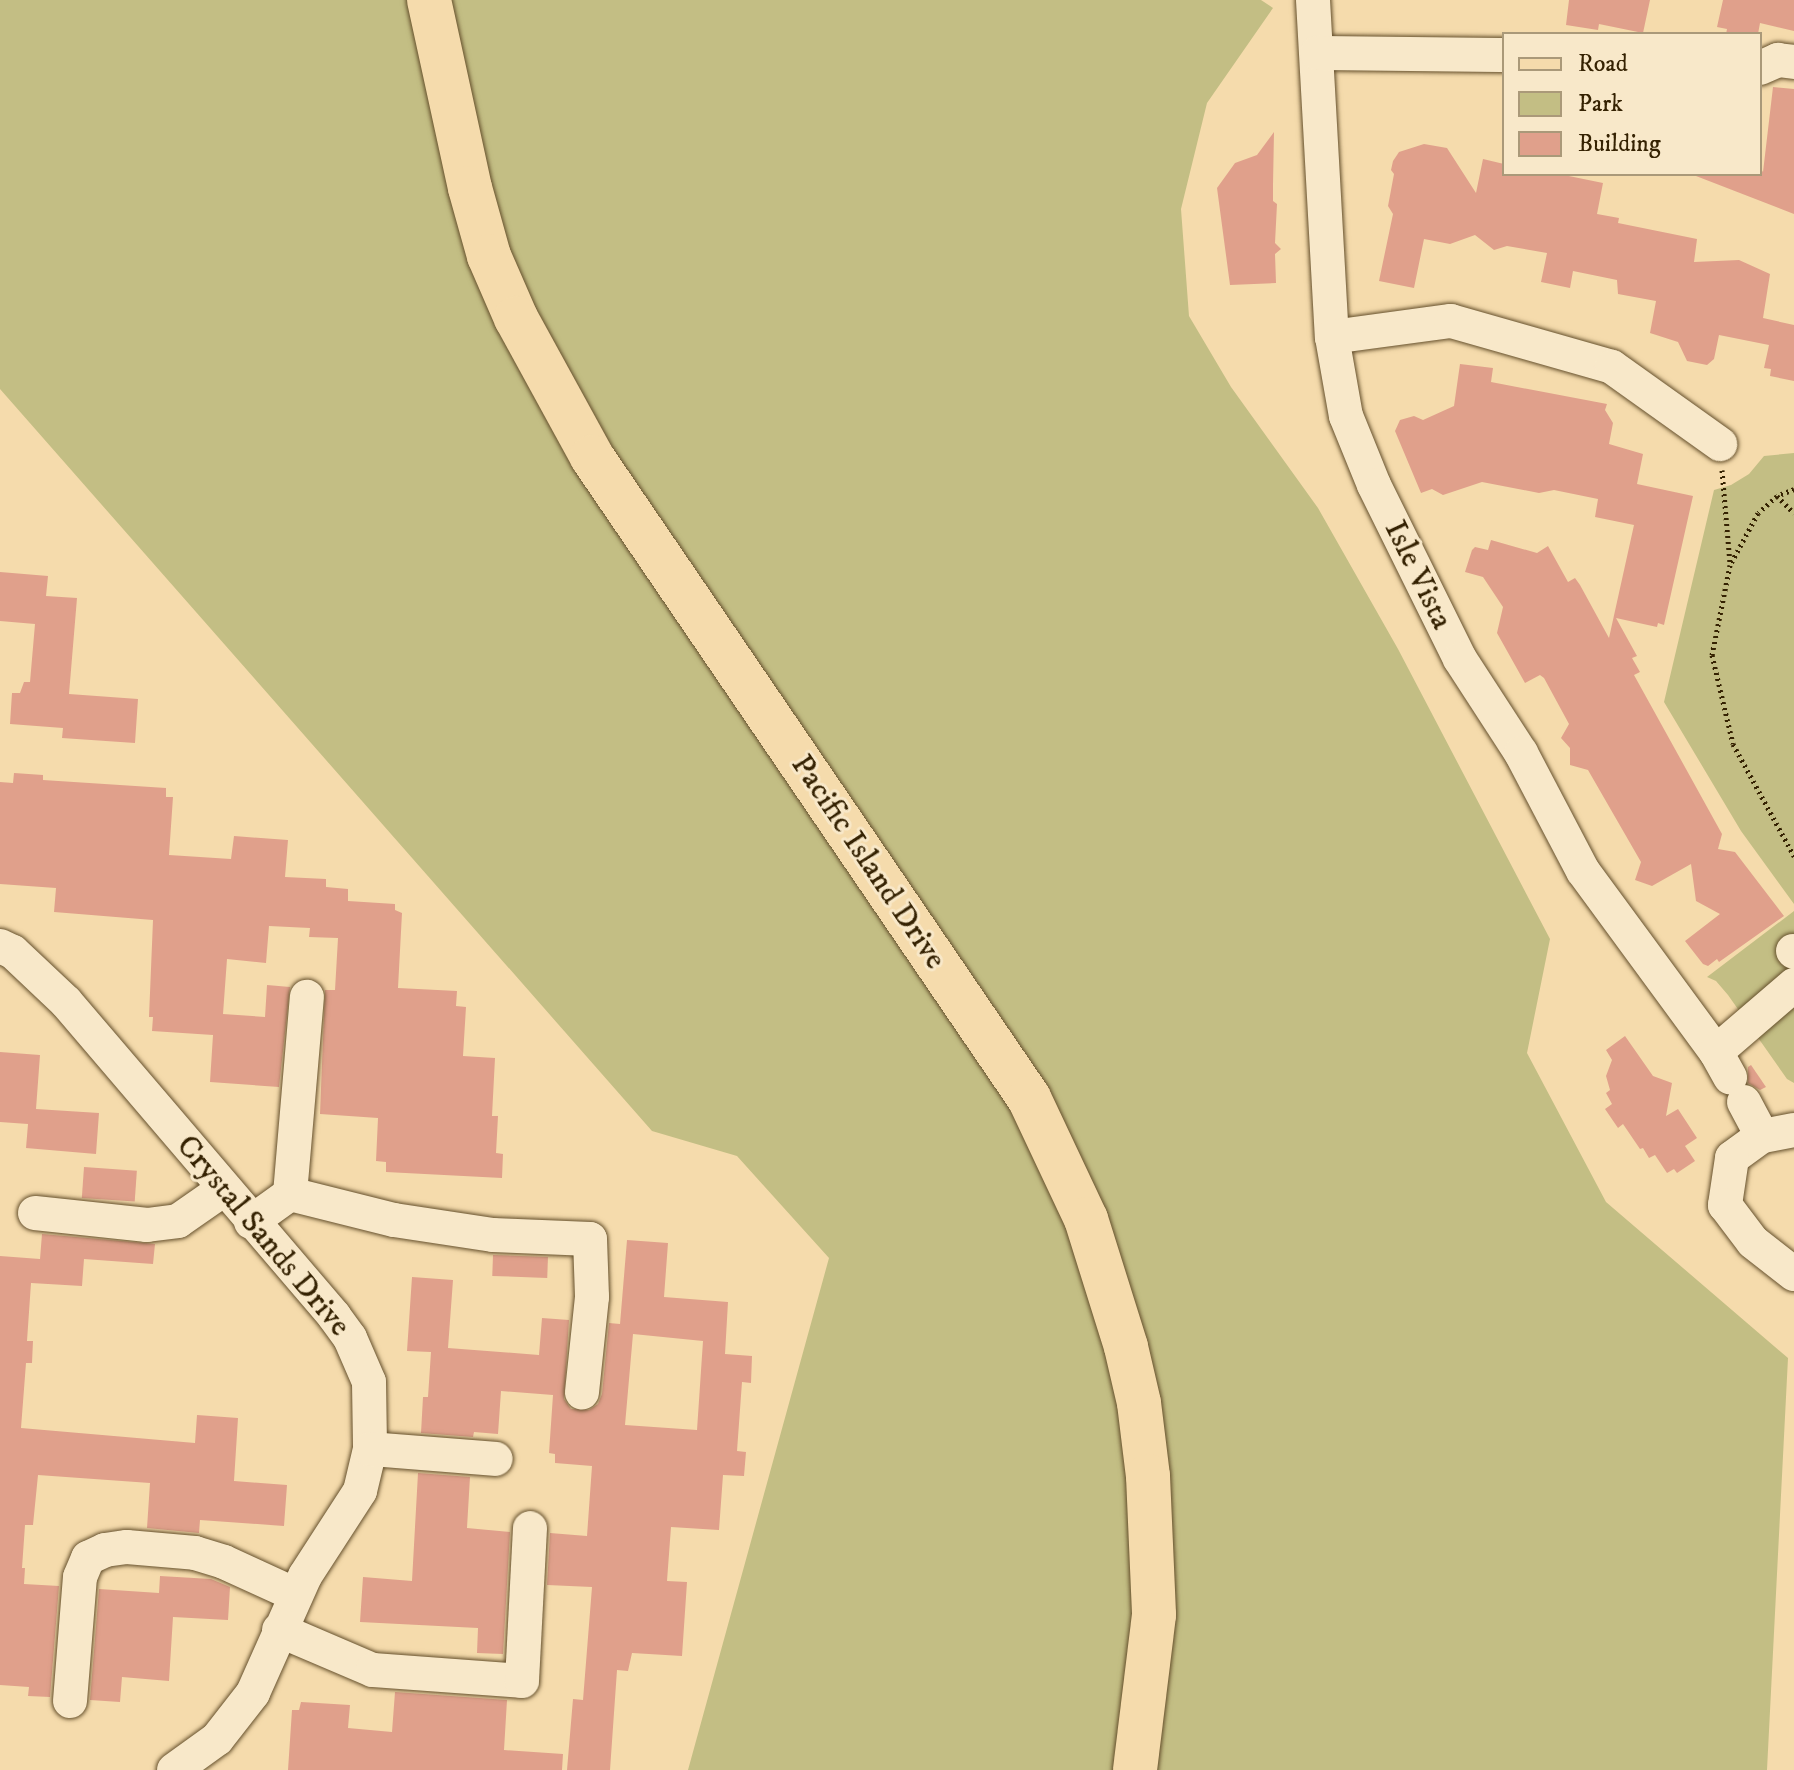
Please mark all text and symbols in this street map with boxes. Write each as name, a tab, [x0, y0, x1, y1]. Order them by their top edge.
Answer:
legend	[1502, 32, 1762, 176]
text: Road	[1578, 49, 1628, 79]
text: Park	[1578, 89, 1623, 119]
text: Building	[1578, 129, 1661, 159]
street label: Isle Vista	[1375, 514, 1461, 636]
street label: Pacific Island Drive	[782, 747, 954, 977]
street label: Crystal Sands Drive	[168, 1128, 358, 1344]

